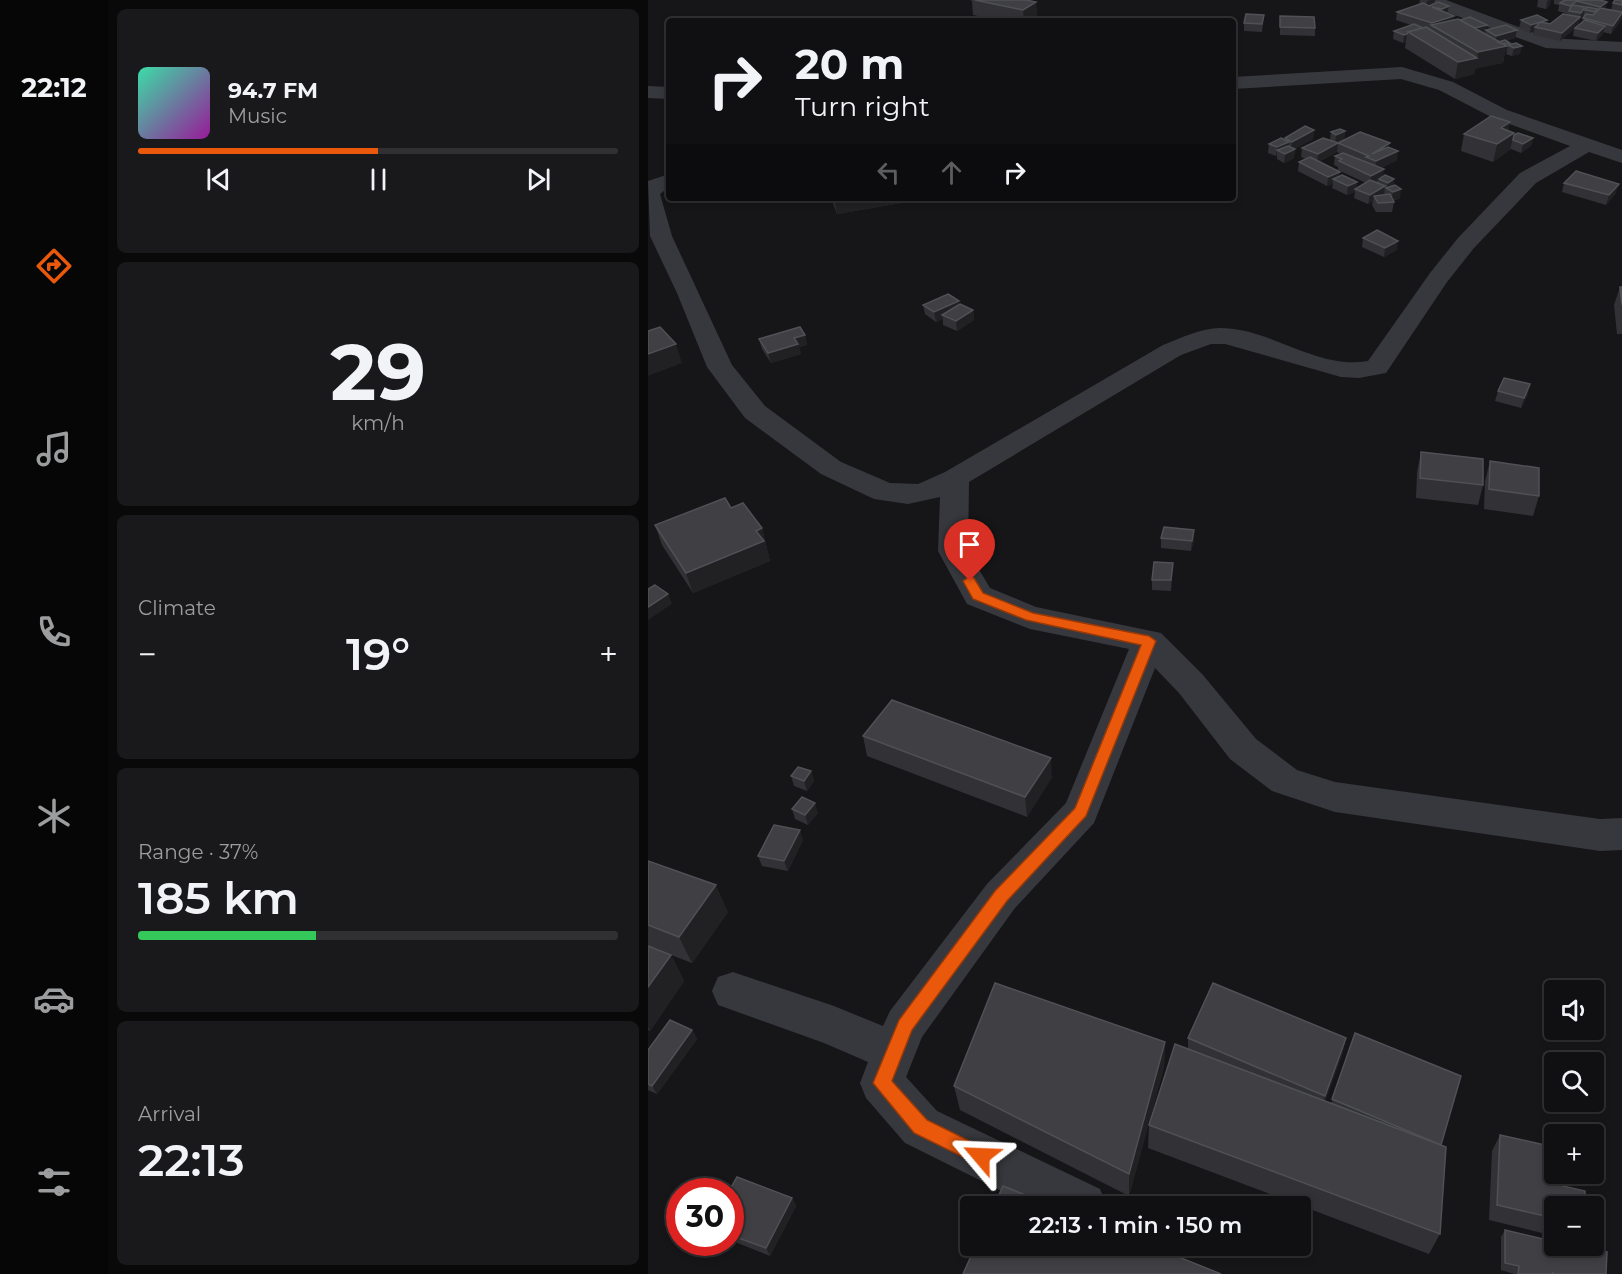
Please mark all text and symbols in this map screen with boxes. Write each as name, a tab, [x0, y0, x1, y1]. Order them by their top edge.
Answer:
text: 20 m	[795, 38, 904, 90]
icon: right	[696, 42, 774, 120]
text: 22:12	[21, 71, 87, 104]
text: 94.7 FM	[228, 77, 318, 104]
text: Turn right	[795, 90, 930, 123]
text: Music	[228, 104, 287, 128]
icon: left	[872, 156, 905, 189]
icon: ahead	[935, 156, 968, 189]
icon: right	[998, 156, 1031, 189]
icon: previous	[202, 163, 235, 196]
icon: pause	[362, 163, 395, 196]
icon: next	[522, 163, 555, 196]
icon: directions	[33, 245, 75, 287]
text: 29	[330, 324, 426, 420]
text: km/h	[351, 411, 405, 435]
icon: music	[33, 428, 75, 470]
pin	[944, 519, 995, 581]
icon: arrive	[953, 528, 986, 561]
text: Climate	[138, 596, 216, 620]
icon: phone	[33, 611, 75, 653]
text: 19°	[346, 626, 410, 681]
text: −	[138, 634, 157, 674]
text: +	[599, 634, 618, 674]
icon: climate	[33, 795, 75, 837]
text: Range · 37%	[138, 840, 258, 864]
text: 185 km	[138, 870, 299, 925]
icon: car	[33, 978, 75, 1020]
map controls	[1544, 980, 1604, 1256]
button: sound	[1544, 980, 1604, 1040]
button: search	[1544, 1052, 1604, 1112]
text: Arrival	[138, 1102, 201, 1126]
position arrow	[949, 1124, 1013, 1188]
button: +	[1544, 1124, 1604, 1184]
text: 22:13	[138, 1132, 245, 1187]
icon: filters	[33, 1161, 75, 1203]
speed limit sign: 30	[666, 1178, 744, 1256]
button: −	[1544, 1196, 1604, 1256]
text: 22:13 · 1 min · 150 m	[1029, 1212, 1242, 1239]

